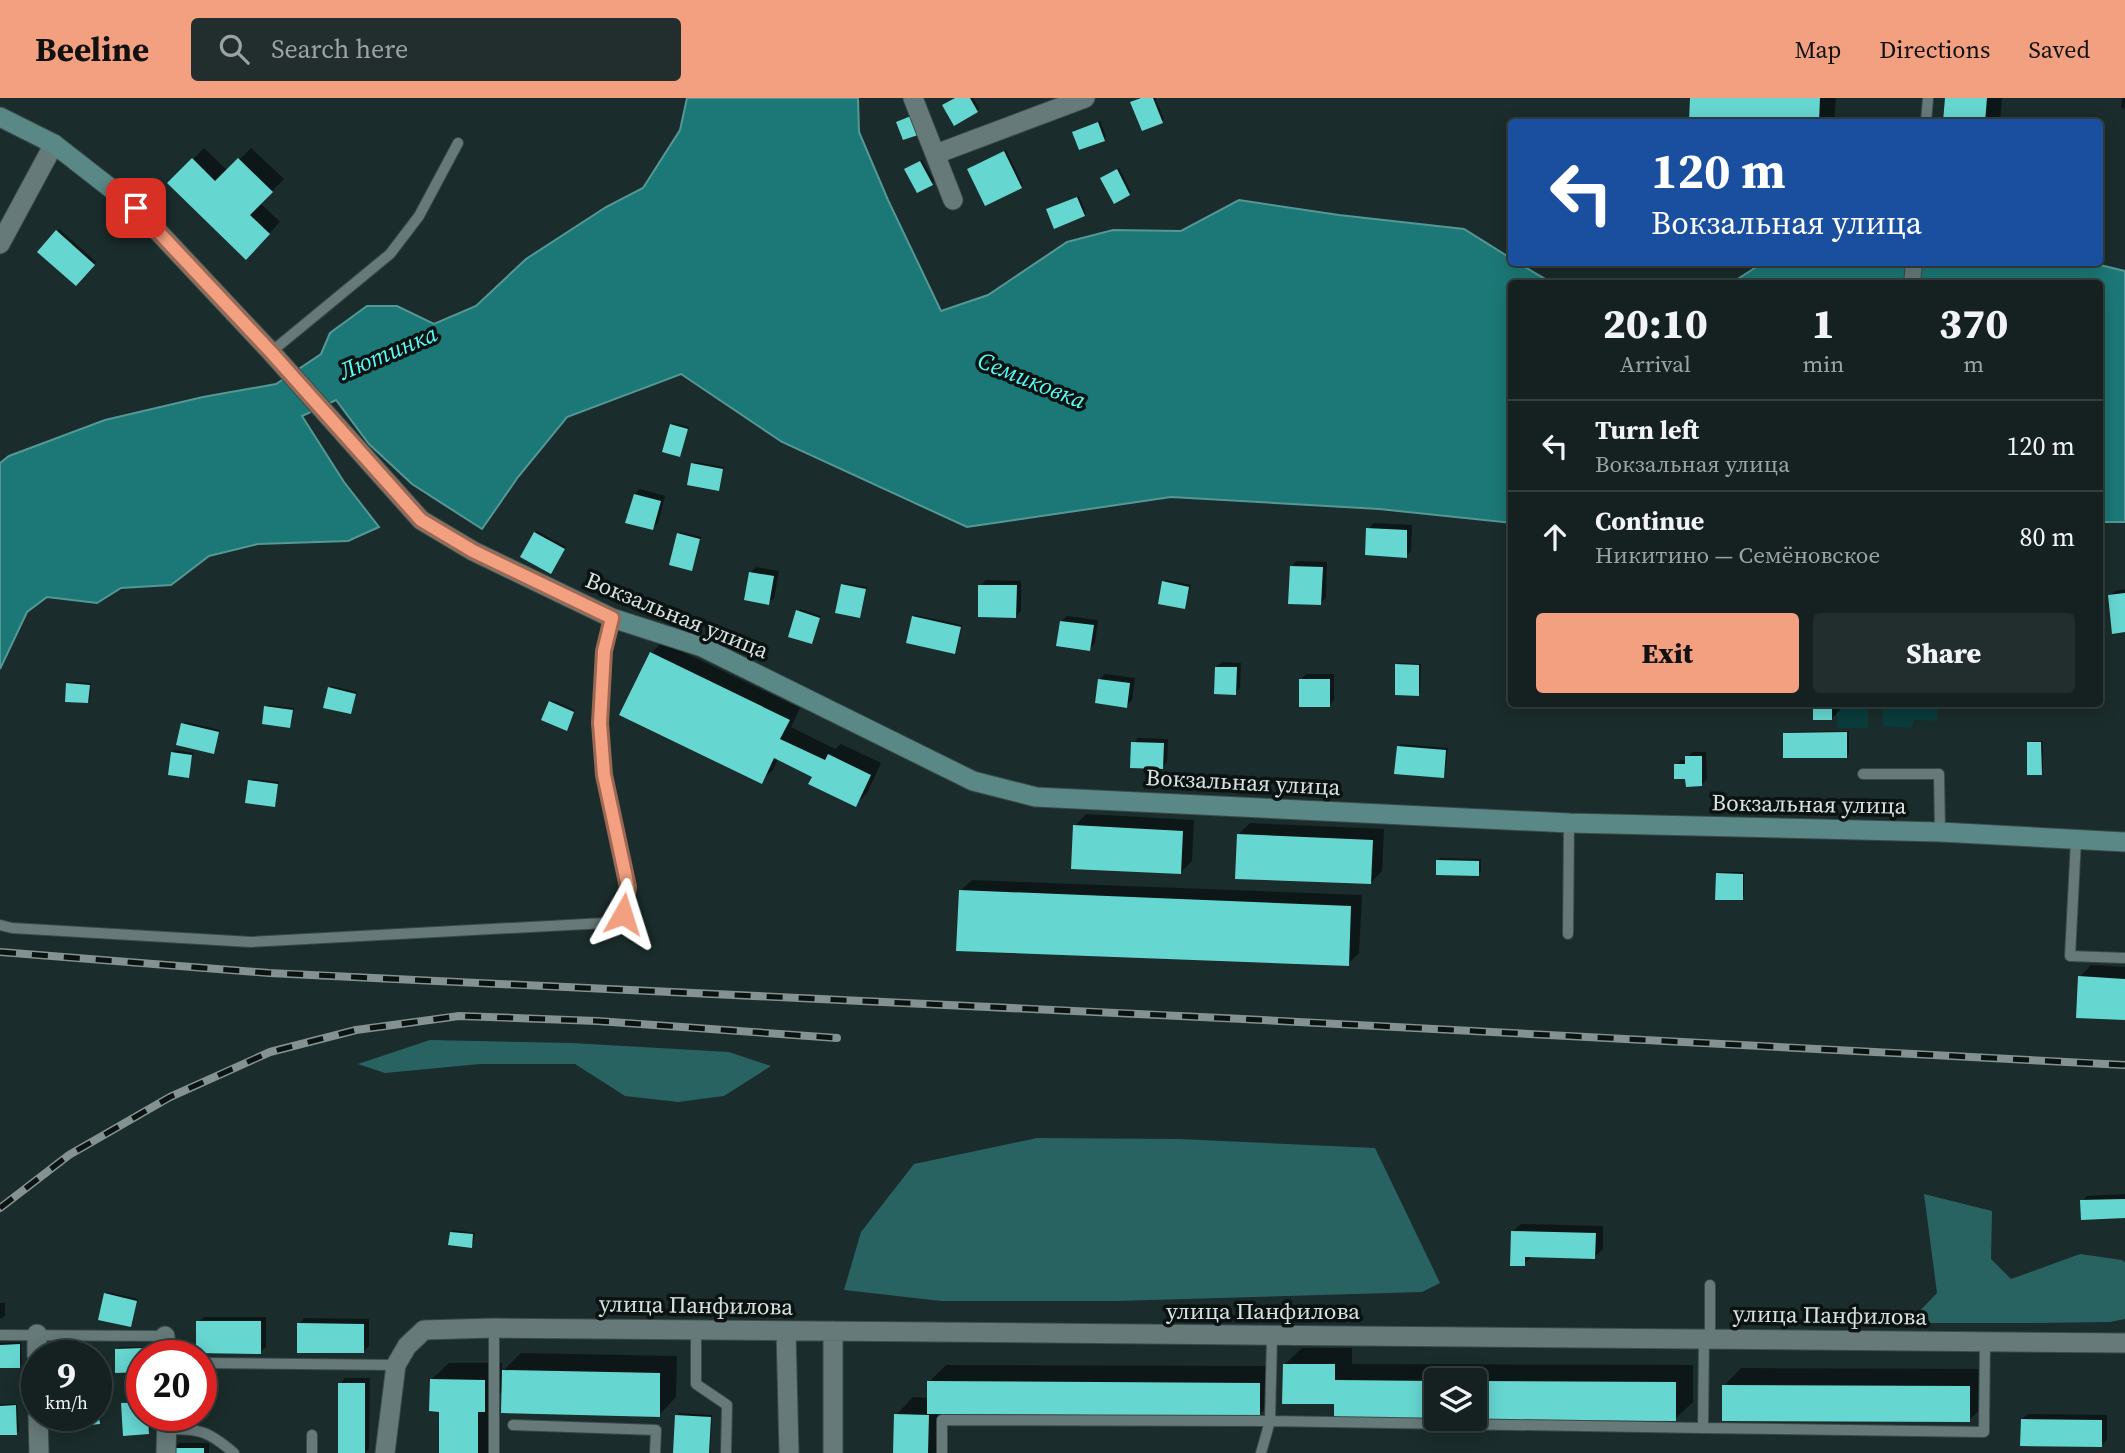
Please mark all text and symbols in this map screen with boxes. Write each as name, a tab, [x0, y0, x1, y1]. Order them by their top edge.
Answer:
search box	[191, 18, 681, 81]
text: Beeline	[35, 27, 149, 72]
icon: search	[215, 30, 253, 68]
text: Search here	[271, 31, 408, 67]
text: Map	[1794, 33, 1841, 66]
text: Directions	[1879, 33, 1990, 66]
text: Saved	[2028, 33, 2090, 66]
text: 120 m	[1651, 137, 1786, 204]
icon: left	[1536, 147, 1627, 238]
pin	[106, 178, 166, 238]
icon: arrive	[117, 189, 155, 227]
text: Вокзальная улица	[1651, 201, 1922, 245]
text: 20:10	[1603, 294, 1708, 352]
text: 1	[1812, 294, 1835, 352]
text: 370	[1939, 294, 2008, 352]
water label: Лютинка	[332, 316, 443, 388]
water label: Семиковка	[973, 343, 1091, 417]
text: Arrival	[1620, 348, 1691, 380]
text: min	[1803, 348, 1844, 380]
text: m	[1963, 348, 1984, 380]
text: Turn left	[1595, 412, 1699, 448]
icon: left	[1536, 427, 1574, 465]
text: 120 m	[2007, 428, 2075, 464]
text: Вокзальная улица	[1595, 448, 1790, 480]
text: Continue	[1595, 503, 1704, 539]
icon: ahead	[1536, 518, 1574, 556]
text: 80 m	[2020, 519, 2075, 555]
text: Никитино — Семёновское	[1595, 539, 1880, 571]
street label: Вокзальная улица	[581, 564, 774, 666]
button: Exit	[1536, 613, 1799, 693]
button: Share	[1813, 613, 2075, 693]
street label: Вокзальная улица	[1145, 761, 1341, 803]
street label: Вокзальная улица	[1711, 786, 1907, 822]
position arrow	[586, 877, 660, 951]
street label: улица Панфилова	[599, 1287, 794, 1323]
street label: улица Панфилова	[1166, 1295, 1360, 1327]
street label: улица Панфилова	[1733, 1297, 1928, 1333]
speed limit sign: 20	[126, 1340, 217, 1431]
text: 9	[57, 1352, 76, 1400]
map controls	[1424, 1368, 1487, 1431]
button: layers	[1424, 1368, 1487, 1431]
text: km/h	[45, 1390, 88, 1415]

